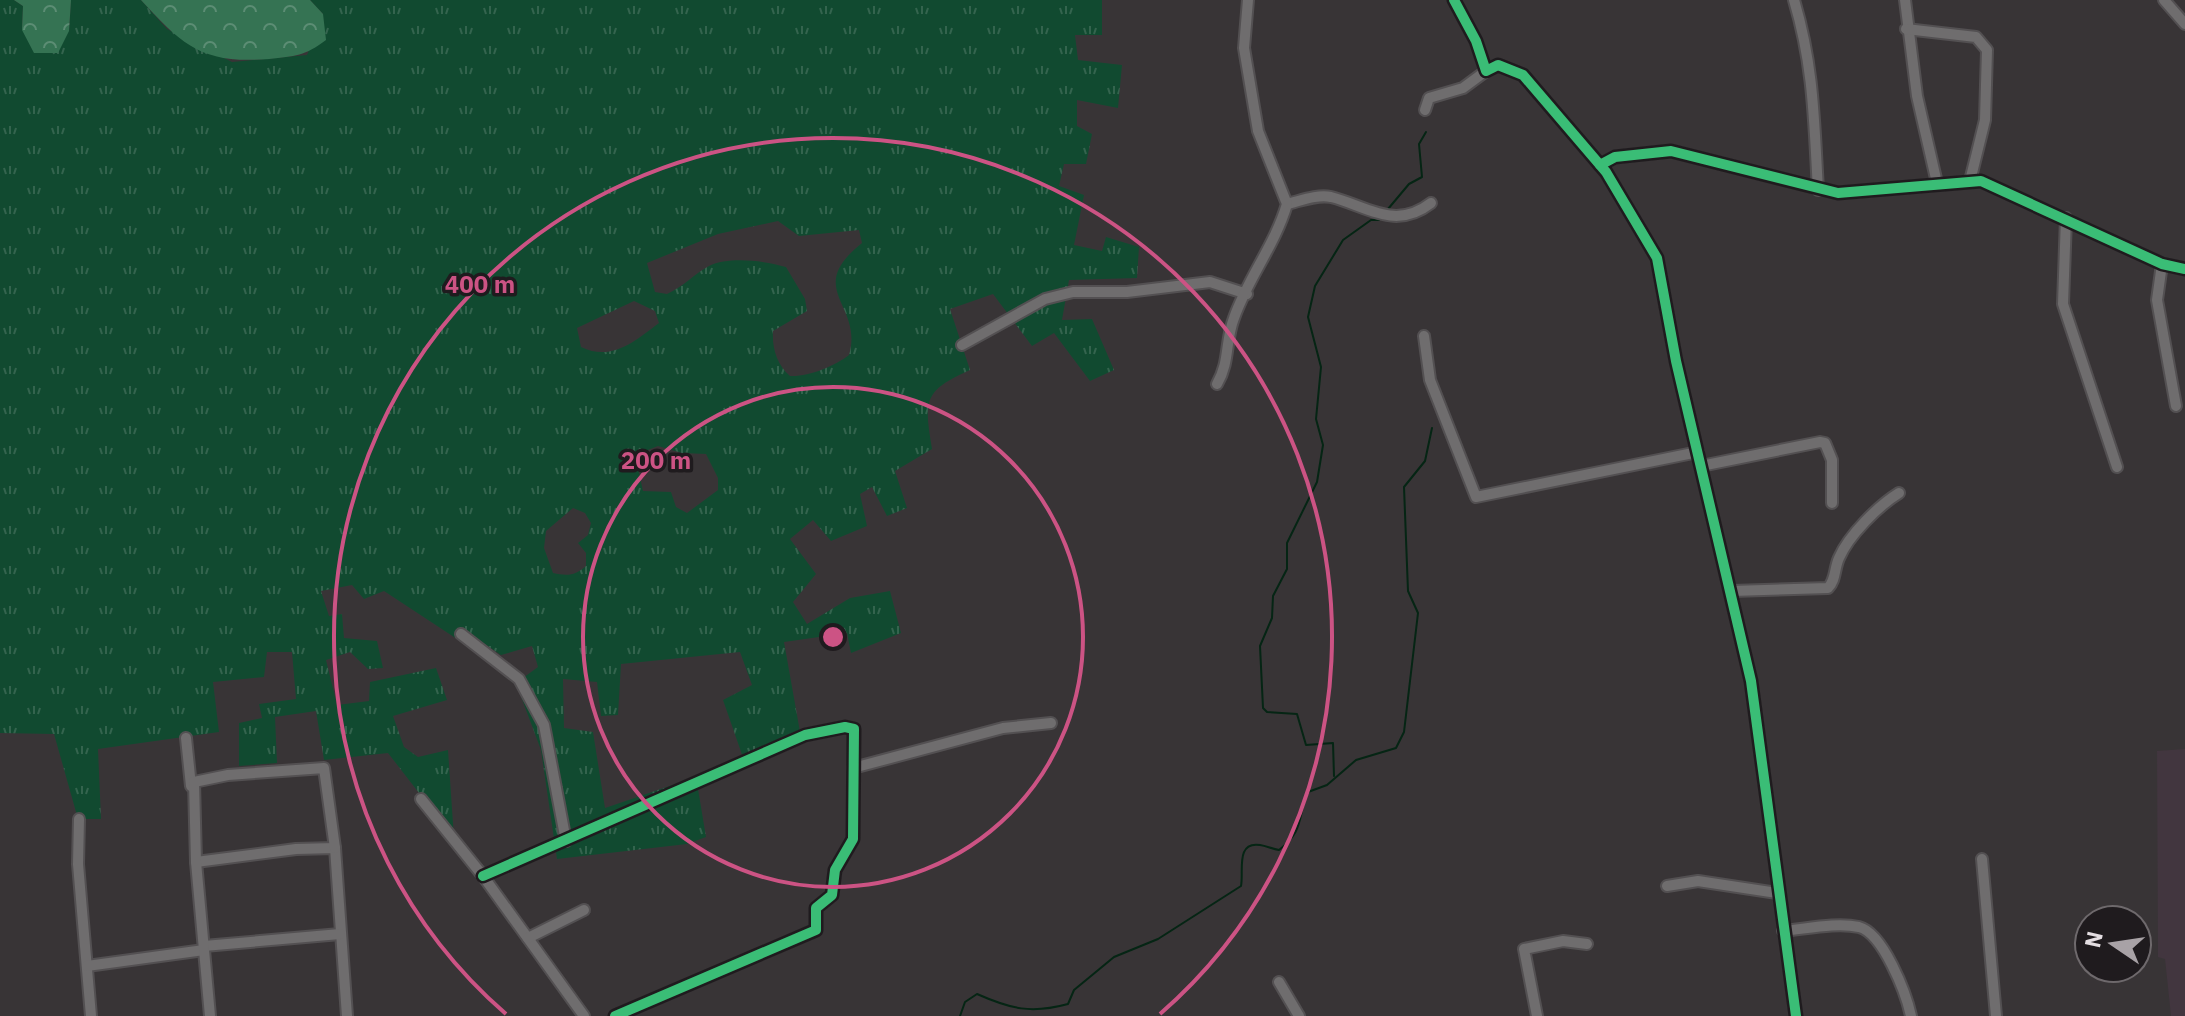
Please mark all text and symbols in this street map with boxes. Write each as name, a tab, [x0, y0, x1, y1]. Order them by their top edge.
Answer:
text: 400 m	[445, 268, 515, 300]
text: 200 m	[621, 444, 691, 476]
centre of rings	[819, 623, 847, 651]
north arrow	[2073, 904, 2153, 984]
text: N	[2077, 928, 2109, 950]

